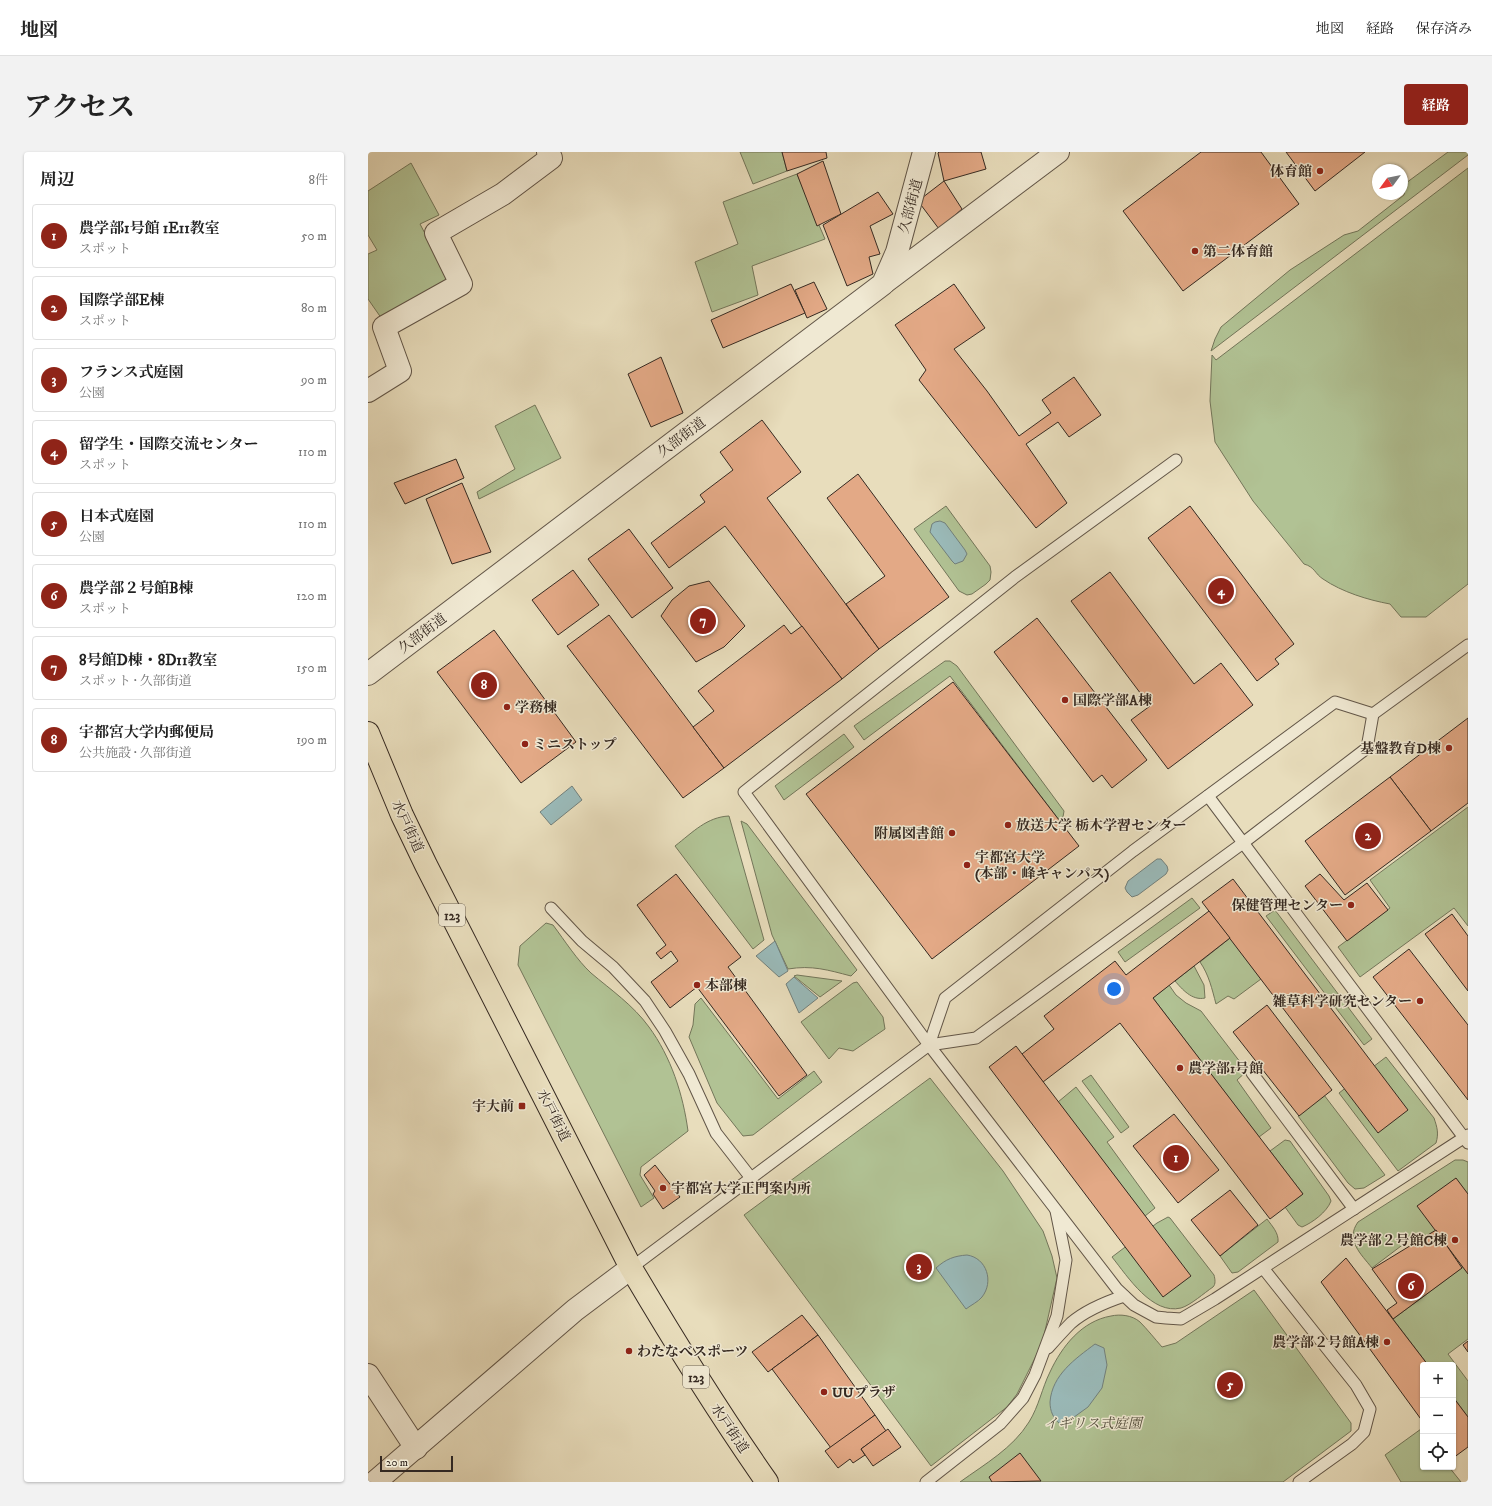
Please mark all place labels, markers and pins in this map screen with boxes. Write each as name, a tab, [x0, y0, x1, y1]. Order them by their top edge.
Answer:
place label: 体育館	[1270, 163, 1312, 181]
marker: 体育館	[1315, 166, 1325, 176]
place label: 第二体育館	[1203, 243, 1273, 261]
marker: 第二体育館	[1190, 246, 1200, 256]
pin: 4	[1208, 576, 1234, 606]
pin: 7	[690, 606, 716, 636]
pin: 8	[471, 670, 497, 700]
place label: 国際学部A棟	[1073, 692, 1152, 710]
marker: 国際学部A棟	[1060, 695, 1070, 705]
place label: 学務棟	[515, 699, 557, 717]
marker: 学務棟	[502, 702, 512, 712]
place label: ミニストップ	[533, 736, 617, 754]
marker: ミニストップ	[520, 739, 530, 749]
place label: 基盤教育D棟	[1361, 740, 1441, 758]
marker: 基盤教育D棟	[1444, 743, 1454, 753]
place label: 放送大学 栃木学習センター	[1016, 817, 1186, 835]
marker: 放送大学 栃木学習センター	[1003, 820, 1013, 830]
pin: 2	[1355, 821, 1381, 851]
place label: 附属図書館	[874, 825, 944, 843]
marker: 附属図書館	[947, 828, 957, 838]
place label: 宇都宮大学 (本部・峰キャンパス)	[975, 849, 1110, 883]
marker: 宇都宮大学 (本部・峰キャンパス)	[962, 860, 972, 870]
place label: 保健管理センター	[1232, 897, 1343, 915]
marker: 保健管理センター	[1346, 900, 1356, 910]
place label: 本部棟	[705, 977, 747, 995]
marker: 本部棟	[692, 980, 702, 990]
place label: 雑草科学研究センター	[1273, 993, 1412, 1011]
marker: 雑草科学研究センター	[1415, 996, 1425, 1006]
place label: 農学部1号館	[1188, 1060, 1263, 1078]
marker: 農学部1号館	[1175, 1063, 1185, 1073]
place label: 宇大前	[472, 1098, 514, 1116]
marker: 宇大前	[517, 1101, 527, 1111]
pin: 1	[1163, 1143, 1189, 1173]
place label: 宇都宮大学正門案内所	[671, 1180, 811, 1198]
marker: 宇都宮大学正門案内所	[658, 1183, 668, 1193]
place label: 農学部２号館C棟	[1340, 1232, 1447, 1250]
marker: 農学部２号館C棟	[1450, 1235, 1460, 1245]
pin: 3	[906, 1252, 932, 1282]
pin: 6	[1398, 1271, 1424, 1301]
place label: 農学部２号館A棟	[1272, 1334, 1379, 1352]
marker: 農学部２号館A棟	[1382, 1337, 1392, 1347]
place label: わたなべスポーツ	[637, 1343, 748, 1361]
marker: わたなべスポーツ	[624, 1346, 634, 1356]
pin: 5	[1217, 1370, 1243, 1400]
place label: UUプラザ	[832, 1384, 896, 1402]
marker: UUプラザ	[819, 1387, 829, 1397]

